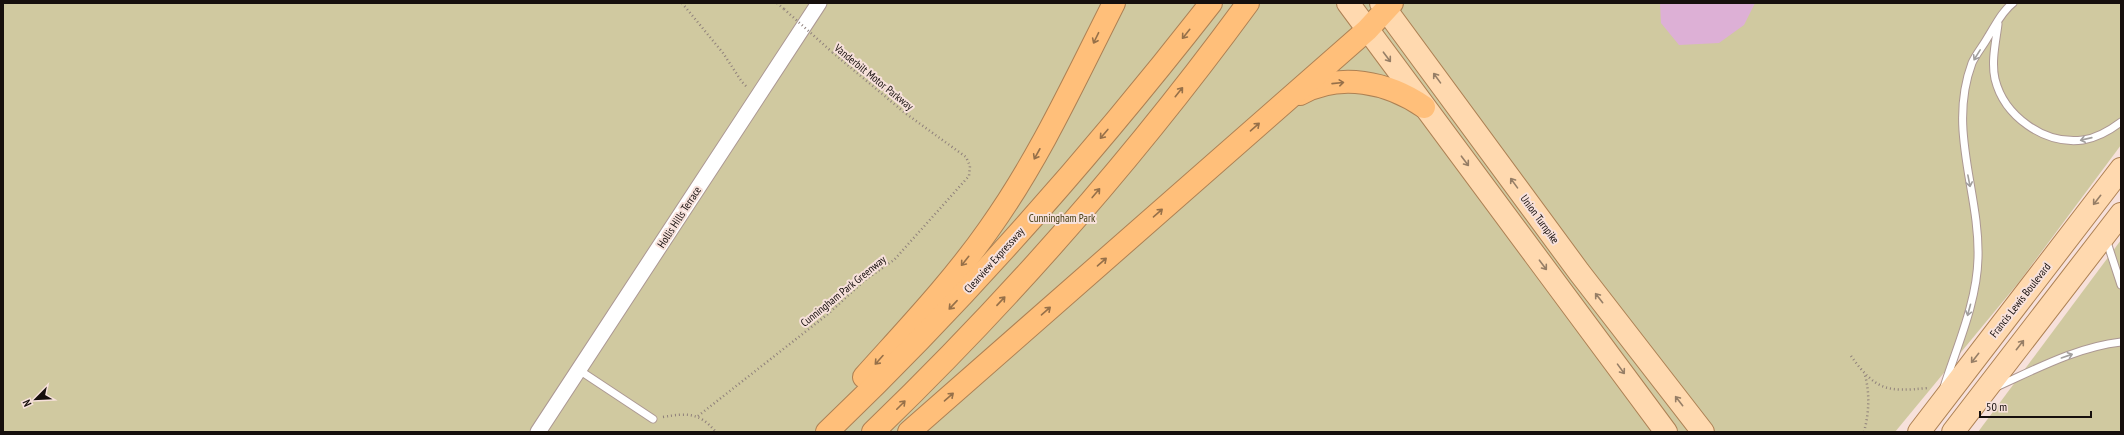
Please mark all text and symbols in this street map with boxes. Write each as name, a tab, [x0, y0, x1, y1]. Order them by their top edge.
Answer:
one-way arrow	[1182, 28, 1191, 39]
one-way arrow	[1092, 32, 1099, 44]
street label: Vanderbilt Motor Parkway	[831, 40, 917, 114]
one-way arrow	[1973, 49, 1981, 60]
one-way arrow	[1383, 51, 1391, 62]
one-way arrow	[1432, 72, 1441, 83]
one-way arrow	[1331, 79, 1344, 86]
one-way arrow	[1174, 87, 1183, 98]
one-way arrow	[1250, 123, 1260, 132]
one-way arrow	[1099, 128, 1108, 139]
one-way arrow	[2080, 135, 2093, 143]
one-way arrow	[1033, 147, 1040, 159]
one-way arrow	[1461, 156, 1469, 167]
one-way arrow	[1966, 175, 1974, 188]
one-way arrow	[1509, 177, 1518, 188]
street label: Hollis Hills Terrace	[654, 183, 704, 250]
one-way arrow	[1092, 188, 1101, 198]
street label: Union Turnpike	[1518, 192, 1563, 247]
one-way arrow	[2093, 194, 2101, 205]
one-way arrow	[1152, 209, 1163, 218]
park label: Cunningham Park	[1029, 211, 1096, 225]
street label: Clearview Expressway	[961, 224, 1028, 296]
street label: Cunningham Park Greenway	[798, 252, 889, 330]
one-way arrow	[960, 256, 969, 267]
one-way arrow	[1097, 258, 1107, 267]
one-way arrow	[1539, 260, 1547, 271]
street label: Francis Lewis Boulevard	[1987, 260, 2054, 340]
one-way arrow	[1595, 293, 1604, 304]
one-way arrow	[996, 296, 1006, 306]
one-way arrow	[948, 300, 958, 310]
one-way arrow	[1965, 303, 1972, 316]
one-way arrow	[1041, 307, 1052, 316]
one-way arrow	[2015, 340, 2024, 351]
one-way arrow	[2060, 352, 2073, 359]
one-way arrow	[1971, 353, 1979, 364]
one-way arrow	[875, 354, 884, 365]
one-way arrow	[1617, 364, 1625, 375]
north arrow	[16, 379, 56, 419]
one-way arrow	[944, 392, 954, 402]
scale bar	[1980, 393, 2091, 419]
one-way arrow	[1675, 395, 1683, 406]
text: N	[19, 397, 34, 409]
text: 50 m	[1986, 399, 2007, 414]
one-way arrow	[896, 400, 906, 410]

